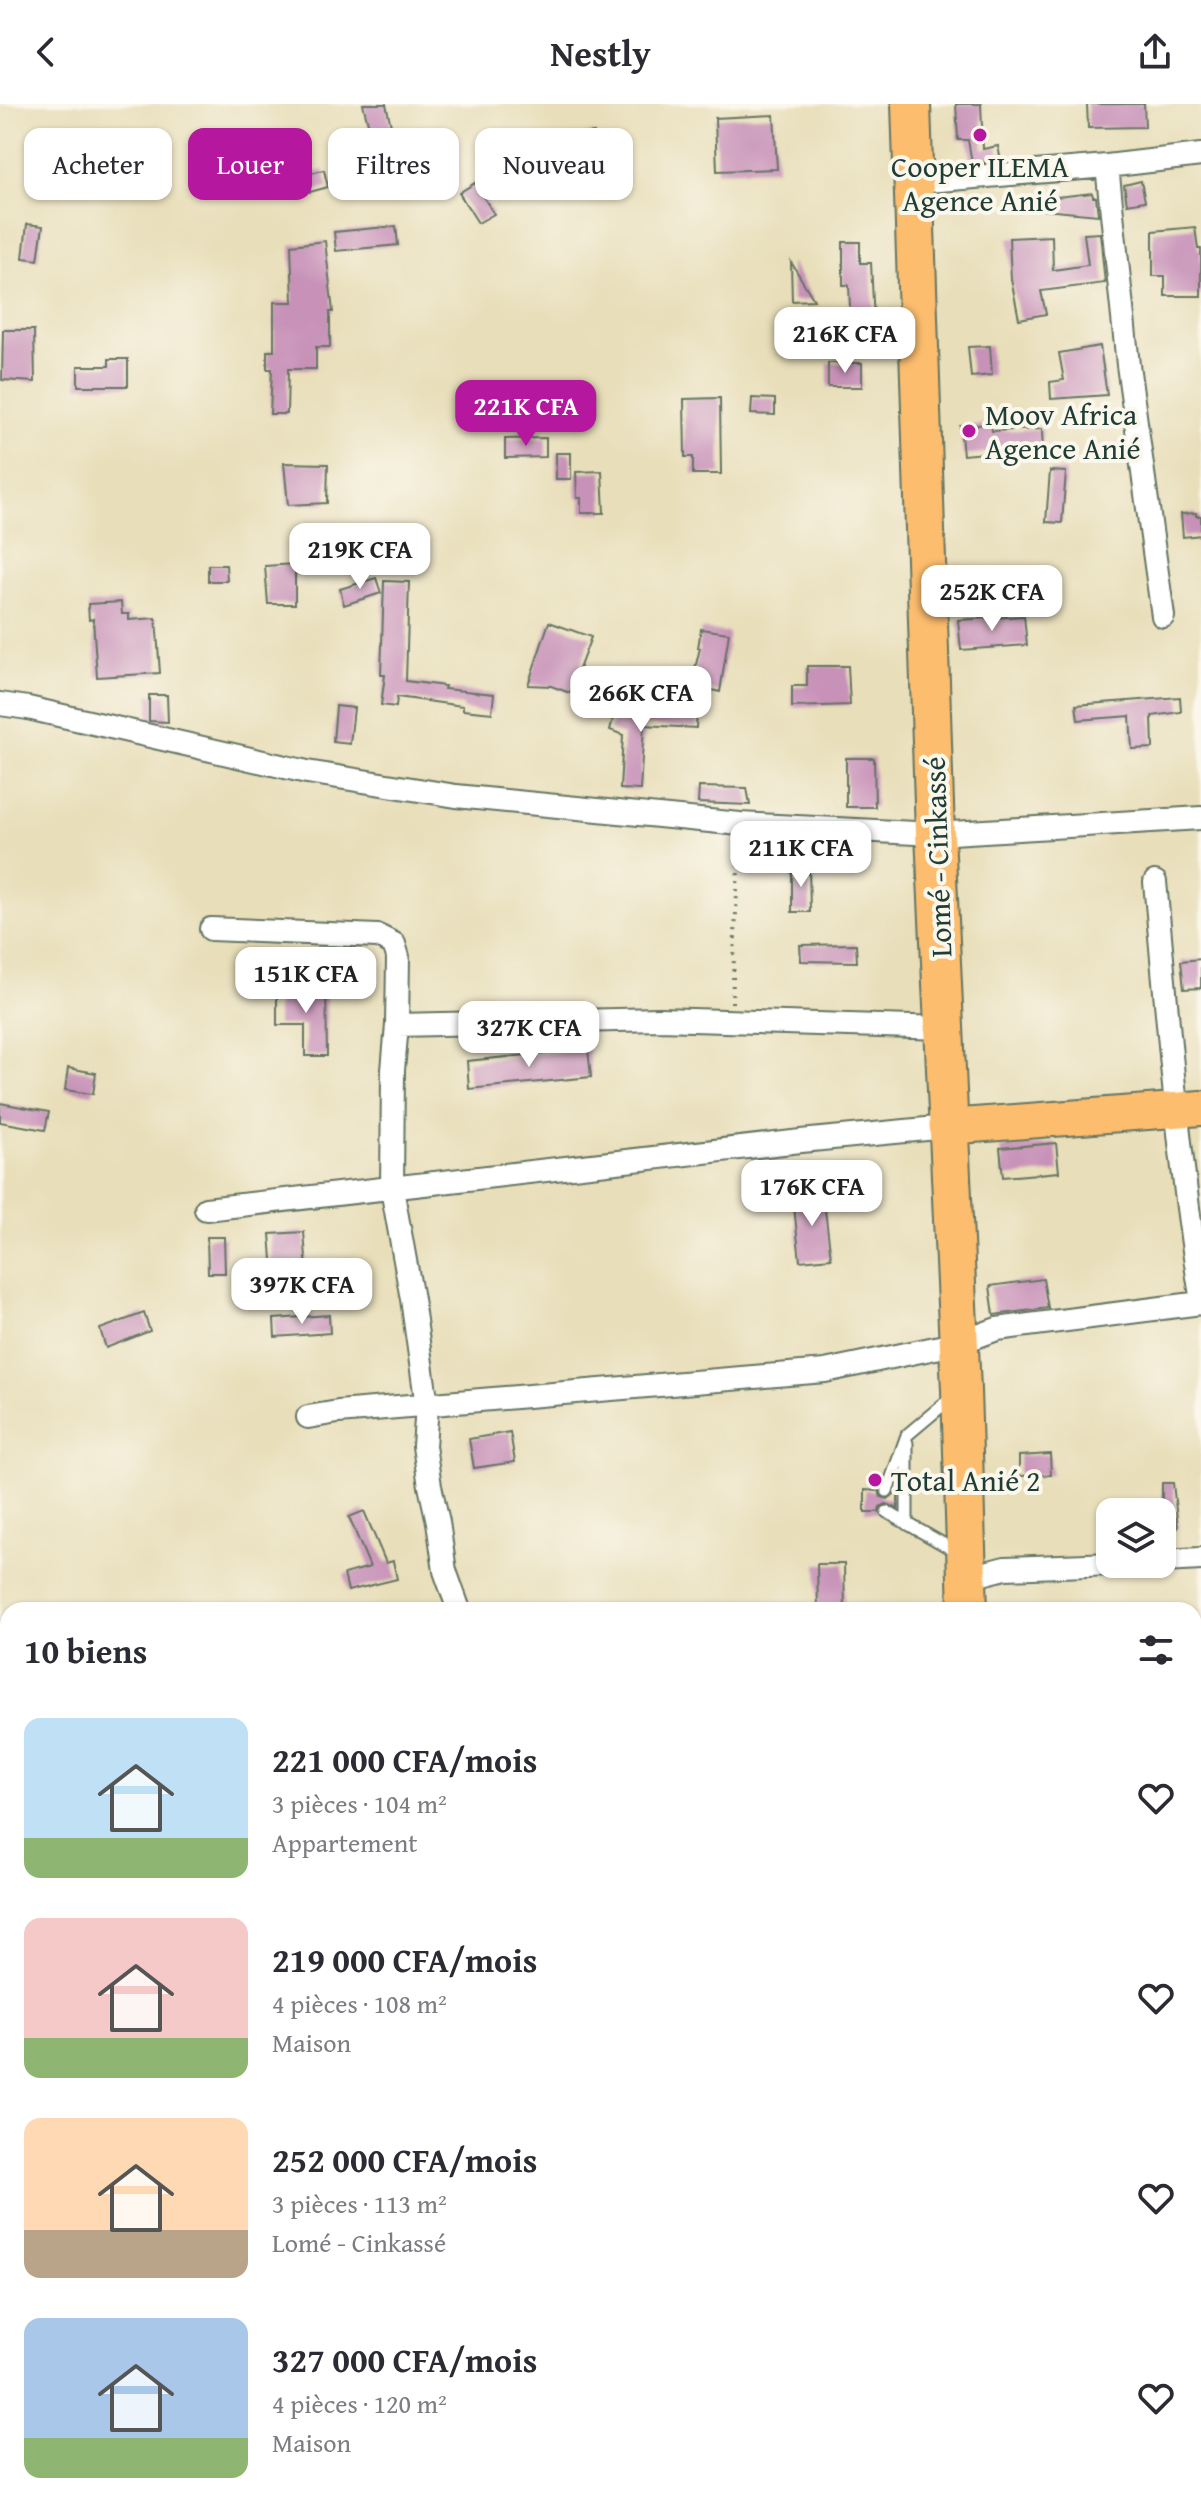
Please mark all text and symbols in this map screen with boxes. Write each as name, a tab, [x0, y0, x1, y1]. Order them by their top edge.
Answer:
text: Nestly	[550, 26, 651, 79]
icon: back	[24, 30, 68, 74]
icon: share	[1133, 30, 1177, 74]
marker: Cooper ILEMA Agence Anié	[971, 126, 989, 144]
chip: Acheter	[24, 128, 172, 200]
chip: Louer	[188, 128, 312, 200]
chip: Filtres	[328, 128, 459, 200]
chip: Nouveau	[475, 128, 633, 200]
place label: Cooper ILEMA Agence Anié	[891, 144, 1069, 222]
pin: 216K CFA	[762, 307, 928, 375]
text: 216K CFA	[792, 313, 898, 352]
pin: 221K CFA	[443, 380, 609, 448]
text: 221K CFA	[473, 386, 579, 425]
place label: Moov Africa Agence Anié	[985, 392, 1141, 470]
marker: Moov Africa Agence Anié	[960, 422, 978, 440]
pin: 219K CFA	[277, 523, 443, 591]
text: 219K CFA	[307, 529, 413, 568]
pin: 252K CFA	[909, 565, 1075, 633]
text: 252K CFA	[939, 571, 1045, 610]
pin: 266K CFA	[558, 666, 724, 734]
text: 266K CFA	[588, 672, 694, 711]
street label: Lomé - Cinkassé	[912, 756, 962, 958]
pin: 211K CFA	[718, 821, 884, 889]
text: 211K CFA	[748, 827, 854, 866]
pin: 151K CFA	[223, 947, 389, 1015]
text: 151K CFA	[253, 953, 359, 992]
pin: 327K CFA	[446, 1001, 612, 1069]
text: 327K CFA	[476, 1007, 582, 1046]
pin: 176K CFA	[729, 1160, 895, 1228]
text: 176K CFA	[759, 1166, 865, 1205]
pin: 397K CFA	[219, 1258, 385, 1326]
text: 397K CFA	[249, 1264, 355, 1303]
place label: Total Anié 2	[891, 1458, 1040, 1502]
marker: Total Anié 2	[866, 1471, 884, 1489]
map controls	[1096, 1498, 1176, 1578]
button: layers	[1096, 1498, 1176, 1578]
text: 10 biens	[24, 1626, 147, 1675]
icon: filters	[1134, 1628, 1178, 1672]
text: 221 000 CFA/mois	[272, 1735, 537, 1784]
icon: home	[88, 1750, 184, 1846]
icon: heart	[1134, 1776, 1178, 1820]
text: 3 pièces · 104 m²	[272, 1784, 447, 1823]
text: Appartement	[272, 1823, 417, 1862]
text: 219 000 CFA/mois	[272, 1935, 537, 1984]
icon: home	[88, 1950, 184, 2046]
icon: heart	[1134, 1976, 1178, 2020]
text: 4 pièces · 108 m²	[272, 1984, 447, 2023]
text: Maison	[272, 2023, 351, 2062]
text: 252 000 CFA/mois	[272, 2135, 537, 2184]
icon: home	[88, 2150, 184, 2246]
icon: heart	[1134, 2176, 1178, 2220]
text: 3 pièces · 113 m²	[272, 2184, 447, 2223]
text: Lomé - Cinkassé	[272, 2223, 446, 2262]
text: 327 000 CFA/mois	[272, 2335, 537, 2384]
icon: home	[88, 2350, 184, 2446]
icon: heart	[1134, 2376, 1178, 2420]
text: 4 pièces · 120 m²	[272, 2384, 447, 2423]
text: Maison	[272, 2423, 351, 2462]

